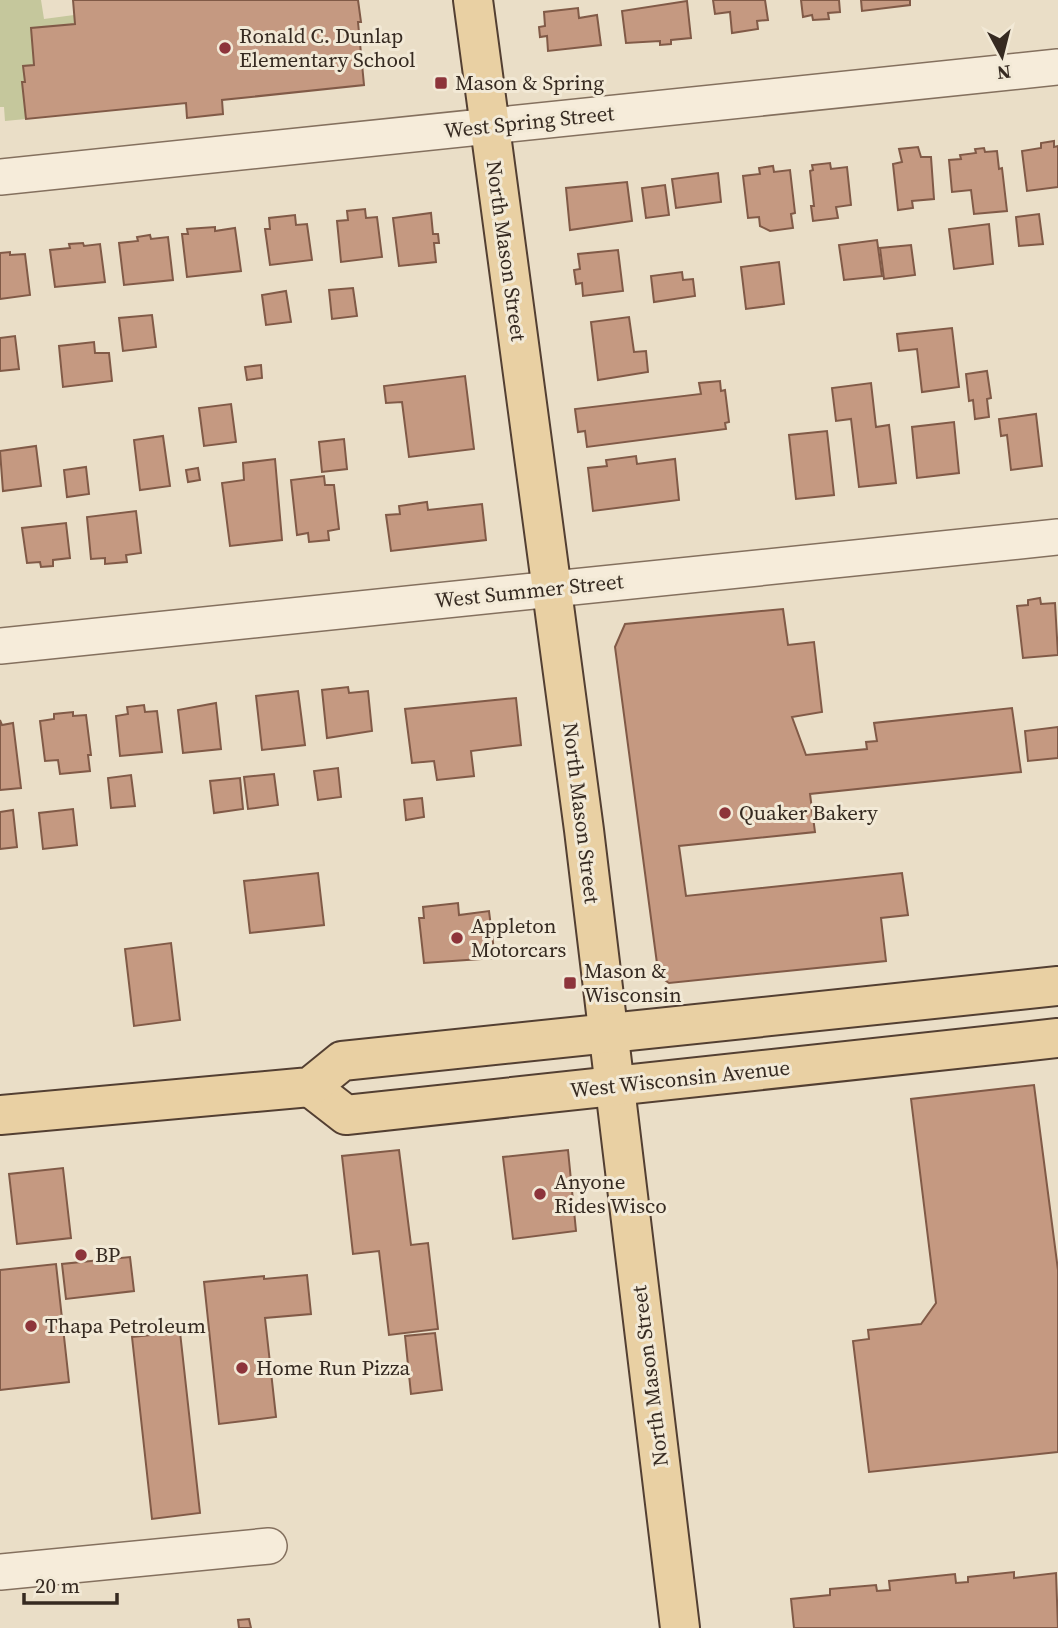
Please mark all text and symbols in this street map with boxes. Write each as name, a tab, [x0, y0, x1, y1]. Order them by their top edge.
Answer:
place label: Ronald C. Dunlap Elementary School	[239, 21, 416, 74]
north arrow	[967, 21, 1037, 91]
marker: Ronald C. Dunlap Elementary School	[217, 40, 233, 56]
text: N	[995, 59, 1013, 87]
place label: Mason & Spring	[455, 68, 604, 97]
marker: Mason & Spring	[433, 75, 449, 91]
street label: West Spring Street	[442, 98, 616, 145]
street label: North Mason Street	[479, 159, 534, 343]
street label: West Summer Street	[433, 566, 625, 615]
street label: North Mason Street	[556, 721, 607, 905]
place label: Quaker Bakery	[739, 798, 878, 827]
marker: Quaker Bakery	[717, 805, 733, 821]
place label: Appleton Motorcars	[471, 911, 567, 964]
marker: Appleton Motorcars	[449, 930, 465, 946]
place label: Mason & Wisconsin	[584, 956, 682, 1009]
marker: Mason & Wisconsin	[562, 975, 578, 991]
street label: West Wisconsin Avenue	[568, 1053, 791, 1104]
place label: Anyone Rides Wisco	[554, 1167, 667, 1220]
marker: Anyone Rides Wisco	[532, 1186, 548, 1202]
place label: BP	[95, 1240, 120, 1269]
marker: BP	[73, 1247, 89, 1263]
street label: North Mason Street	[624, 1284, 675, 1468]
place label: Thapa Petroleum	[45, 1311, 206, 1340]
marker: Thapa Petroleum	[23, 1318, 39, 1334]
place label: Home Run Pizza	[256, 1353, 410, 1382]
marker: Home Run Pizza	[234, 1360, 250, 1376]
scale bar	[24, 1562, 117, 1606]
text: 20 m	[35, 1571, 80, 1600]

